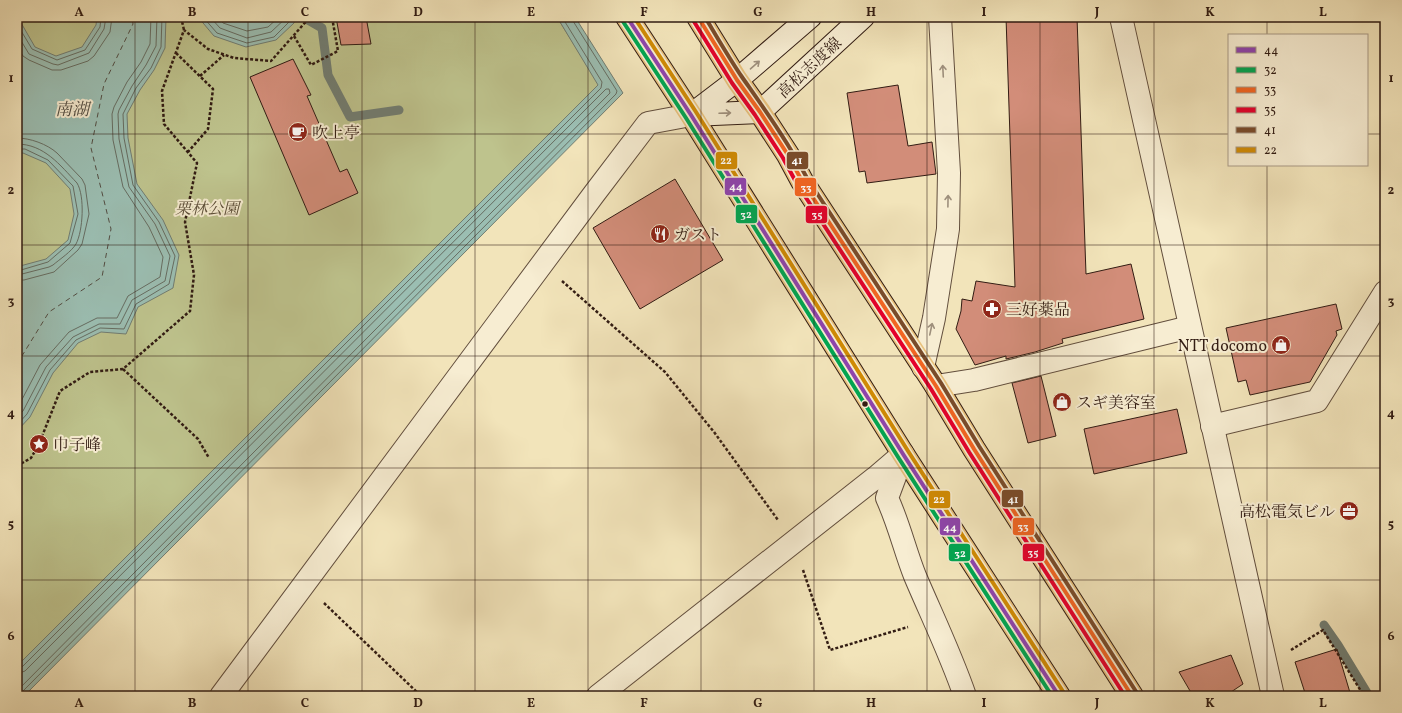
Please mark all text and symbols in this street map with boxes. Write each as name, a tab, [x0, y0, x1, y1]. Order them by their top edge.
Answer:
text: A	[74, 4, 84, 22]
text: B	[188, 4, 197, 22]
text: C	[301, 4, 309, 22]
text: D	[413, 4, 423, 22]
text: E	[527, 4, 535, 22]
text: F	[640, 4, 648, 22]
text: G	[753, 4, 763, 22]
text: H	[866, 4, 876, 22]
text: I	[982, 4, 987, 22]
text: J	[1094, 4, 1100, 22]
text: K	[1205, 4, 1215, 22]
text: L	[1319, 4, 1327, 22]
street label: 高松志度線	[774, 33, 847, 104]
legend	[1228, 34, 1368, 166]
text: 44	[1264, 43, 1278, 59]
one-way arrow	[749, 61, 760, 70]
text: 32	[1264, 63, 1277, 79]
one-way arrow	[939, 65, 947, 78]
text: 1	[8, 70, 14, 88]
text: 1	[1388, 70, 1394, 88]
text: 33	[1264, 83, 1276, 99]
water label: 南湖	[55, 99, 92, 122]
text: 35	[1264, 103, 1276, 119]
one-way arrow	[718, 110, 731, 117]
cafe icon: 吹上亭	[287, 121, 309, 143]
place label: 吹上亭	[312, 123, 360, 145]
text: 41	[1264, 123, 1276, 139]
text: 22	[1264, 143, 1277, 159]
line badge: 22	[715, 151, 738, 170]
line badge: 41	[786, 151, 809, 170]
text: 22	[720, 154, 732, 169]
text: 41	[791, 154, 803, 169]
line badge: 44	[724, 177, 747, 196]
line badge: 33	[794, 177, 817, 197]
text: 44	[729, 180, 743, 195]
text: 33	[800, 181, 812, 196]
text: 2	[8, 182, 15, 200]
text: 2	[1388, 182, 1395, 200]
one-way arrow	[945, 195, 952, 208]
park label: 栗林公園	[175, 199, 242, 221]
line badge: 32	[735, 204, 758, 224]
line badge: 35	[805, 205, 828, 224]
text: 32	[740, 208, 752, 223]
text: 35	[812, 208, 822, 223]
restaurant icon: ガスト	[649, 223, 671, 245]
place label: ガスト	[674, 225, 722, 247]
text: 3	[8, 293, 15, 311]
text: 3	[1388, 293, 1395, 311]
pharmacy icon: 三好薬品	[981, 298, 1003, 320]
place label: 三好薬品	[1006, 300, 1070, 322]
one-way arrow	[928, 323, 936, 336]
shop icon: NTT docomo	[1270, 334, 1292, 356]
place label: NTT docomo	[1178, 336, 1267, 358]
shop icon: スギ美容室	[1051, 391, 1073, 413]
place label: スギ美容室	[1076, 393, 1156, 415]
unlabelled marker	[860, 399, 870, 409]
text: 4	[7, 405, 15, 423]
text: 4	[1387, 405, 1395, 423]
place icon: 巾子峰	[28, 433, 50, 455]
place label: 巾子峰	[53, 435, 101, 457]
line badge: 41	[1001, 489, 1024, 508]
line badge: 22	[928, 490, 951, 509]
text: 22	[933, 493, 945, 508]
text: 41	[1007, 493, 1019, 508]
office icon: 高松電気ビル	[1338, 500, 1360, 522]
place label: 高松電気ビル	[1239, 502, 1335, 524]
text: 5	[8, 516, 14, 534]
text: 5	[1388, 516, 1394, 534]
line badge: 44	[939, 517, 961, 536]
line badge: 33	[1012, 517, 1035, 536]
text: 33	[1017, 520, 1029, 535]
text: 44	[943, 521, 957, 536]
line badge: 32	[948, 543, 971, 562]
line badge: 35	[1022, 543, 1045, 562]
text: 35	[1028, 546, 1038, 561]
text: 32	[954, 547, 966, 562]
text: 6	[7, 628, 15, 646]
text: 6	[1387, 628, 1395, 646]
text: A	[74, 695, 84, 713]
text: B	[188, 695, 197, 713]
text: C	[301, 695, 309, 713]
text: D	[413, 695, 423, 713]
text: E	[527, 695, 535, 713]
text: F	[640, 695, 648, 713]
text: G	[753, 695, 763, 713]
text: H	[866, 695, 876, 713]
text: I	[982, 695, 987, 713]
text: J	[1094, 695, 1100, 713]
text: K	[1205, 695, 1215, 713]
text: L	[1319, 695, 1327, 713]

